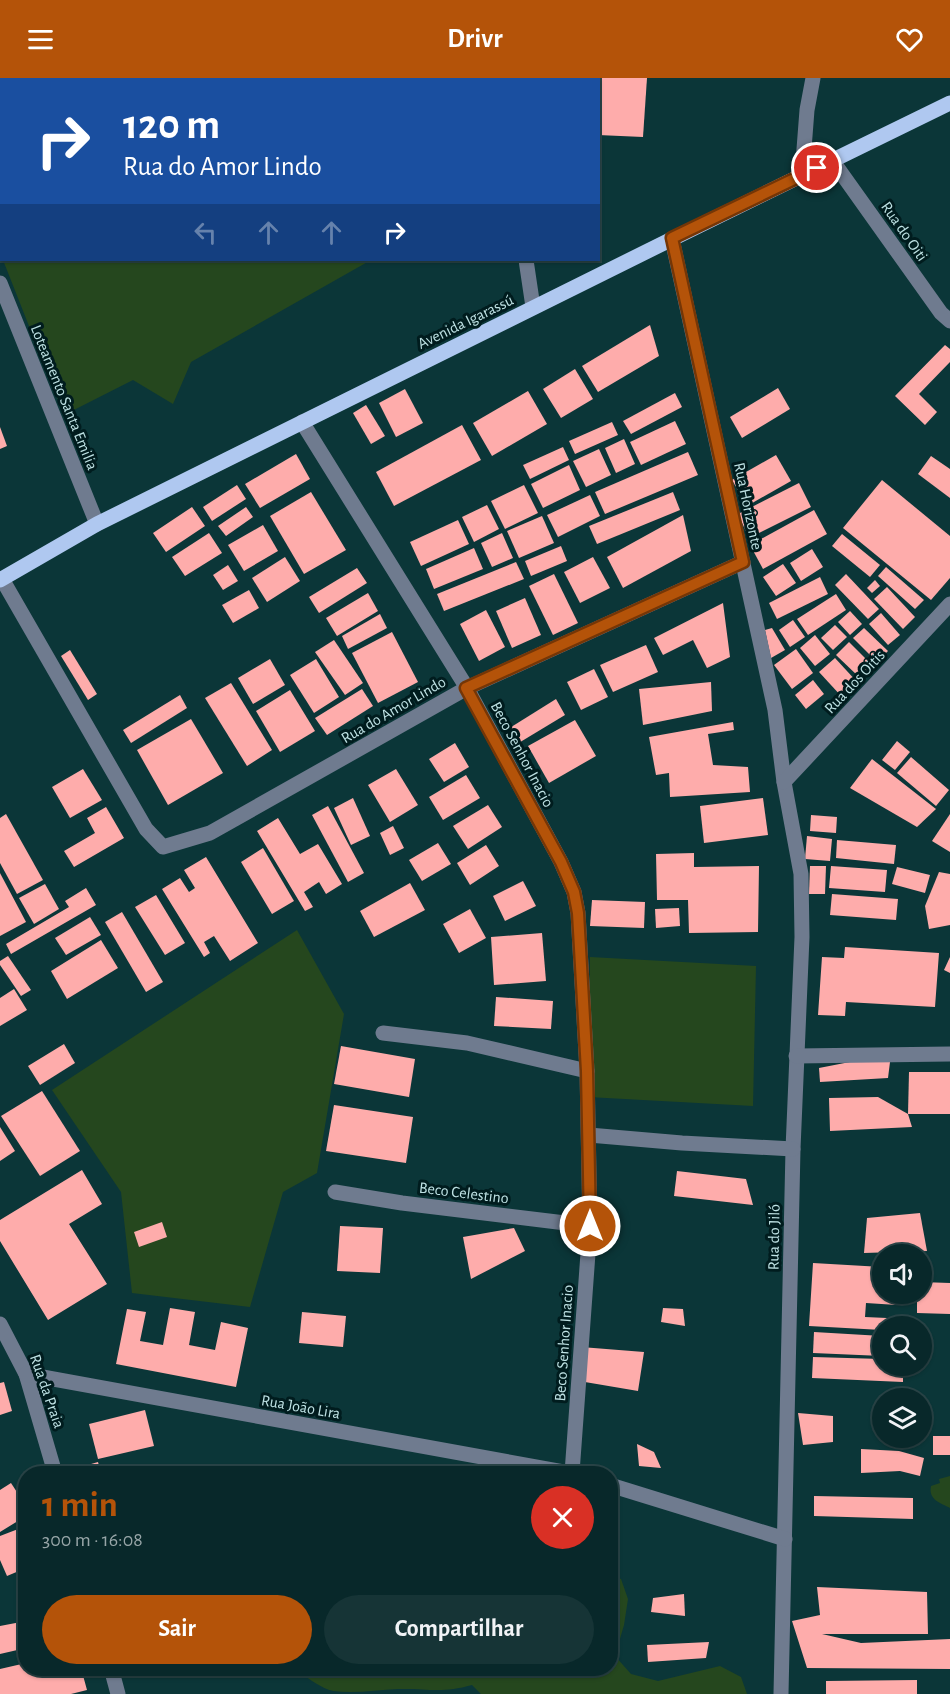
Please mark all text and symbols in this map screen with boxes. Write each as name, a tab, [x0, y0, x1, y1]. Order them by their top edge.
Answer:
icon: menu	[24, 23, 57, 56]
icon: heart	[893, 23, 926, 56]
text: Drivr	[447, 25, 503, 52]
icon: right	[24, 102, 102, 180]
text: 120 m	[123, 104, 220, 146]
pin	[791, 142, 842, 193]
icon: arrive	[800, 151, 833, 184]
text: Rua do Amor Lindo	[123, 153, 322, 180]
street label: Rua do Oiti	[878, 199, 930, 264]
icon: left	[189, 216, 222, 249]
icon: ahead	[252, 216, 285, 249]
icon: ahead	[315, 216, 348, 249]
icon: right	[378, 216, 411, 249]
street label: Avenida Igarassú	[415, 292, 516, 352]
street label: Loteamento Santa Emilia	[28, 323, 101, 472]
street label: Rua Horizonte	[731, 461, 765, 551]
street label: Rua dos Oitis	[821, 647, 888, 717]
street label: Rua do Amor Lindo	[338, 673, 449, 746]
street label: Beco Senhor Inacio	[488, 699, 557, 810]
street label: Beco Celestino	[418, 1180, 510, 1206]
position arrow	[558, 1194, 622, 1258]
street label: Rua do Jiló	[765, 1204, 783, 1270]
map controls	[872, 1244, 932, 1448]
button: sound	[872, 1244, 932, 1304]
street label: Beco Senhor Inacio	[552, 1284, 576, 1402]
button: search	[872, 1316, 932, 1376]
street label: Rua da Praia	[27, 1352, 67, 1430]
button: layers	[872, 1388, 932, 1448]
street label: Rua João Lira	[260, 1392, 342, 1422]
button: close	[531, 1486, 594, 1549]
text: 1 min	[42, 1487, 118, 1523]
text: 300 m · 16:08	[42, 1530, 143, 1550]
button: Sair	[42, 1595, 312, 1664]
button: Compartilhar	[324, 1595, 594, 1664]

